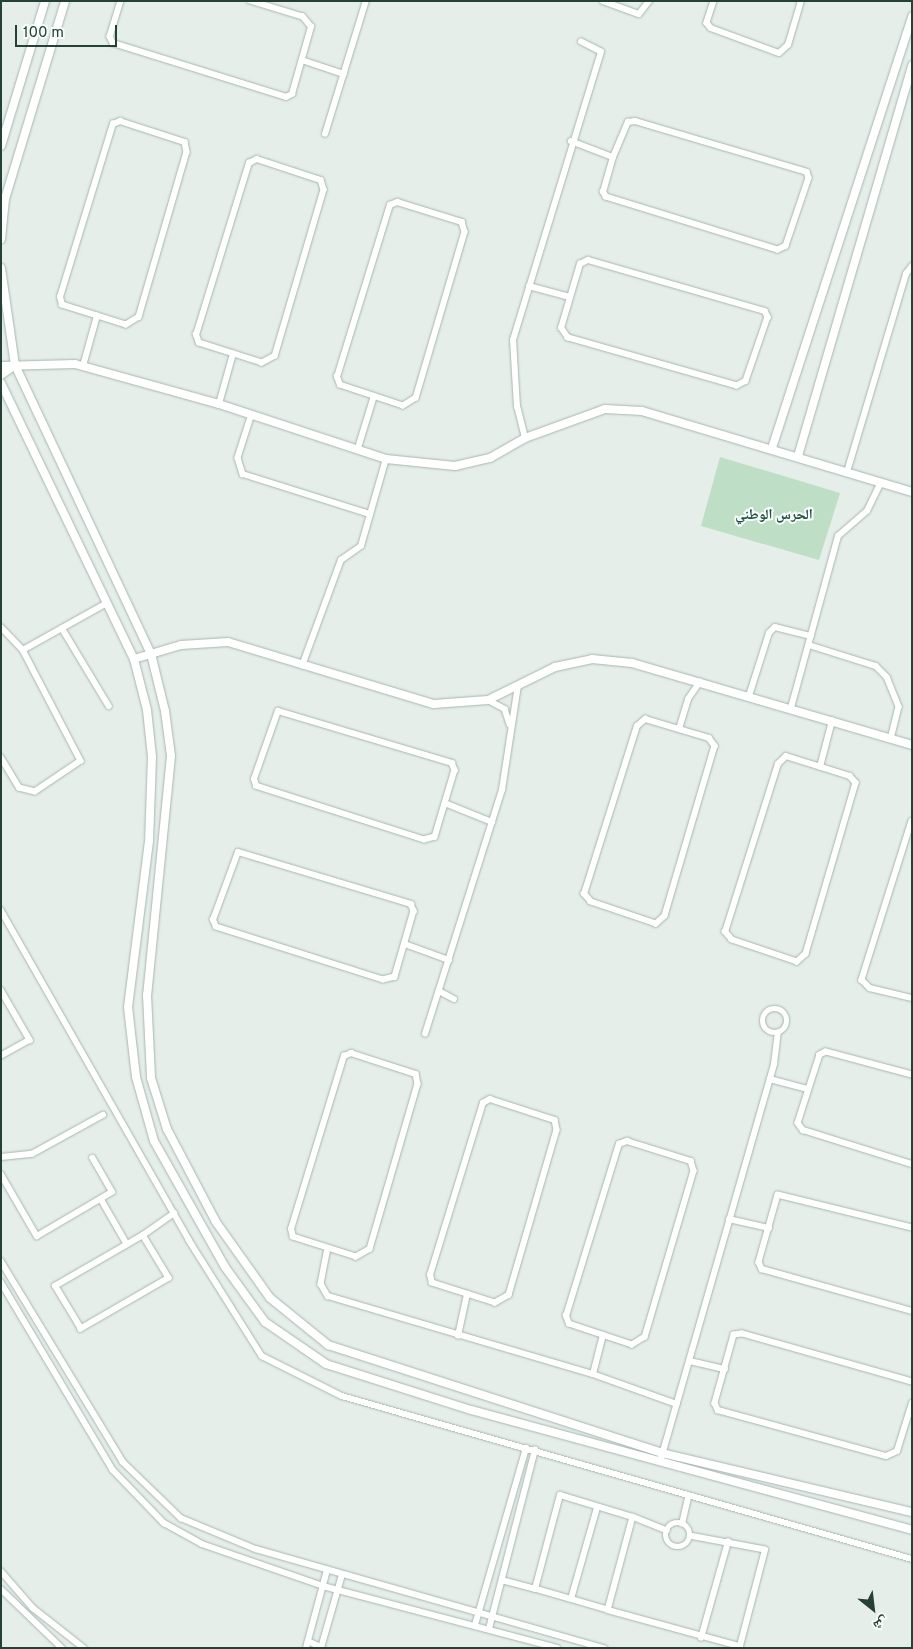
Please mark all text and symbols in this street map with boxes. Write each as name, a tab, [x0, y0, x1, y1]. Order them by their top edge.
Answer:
scale bar	[18, 15, 120, 47]
text: 100 m	[23, 24, 64, 43]
district label: الحرس الوطني	[735, 508, 813, 524]
north arrow	[848, 1584, 898, 1634]
text: ش	[870, 1612, 891, 1634]

